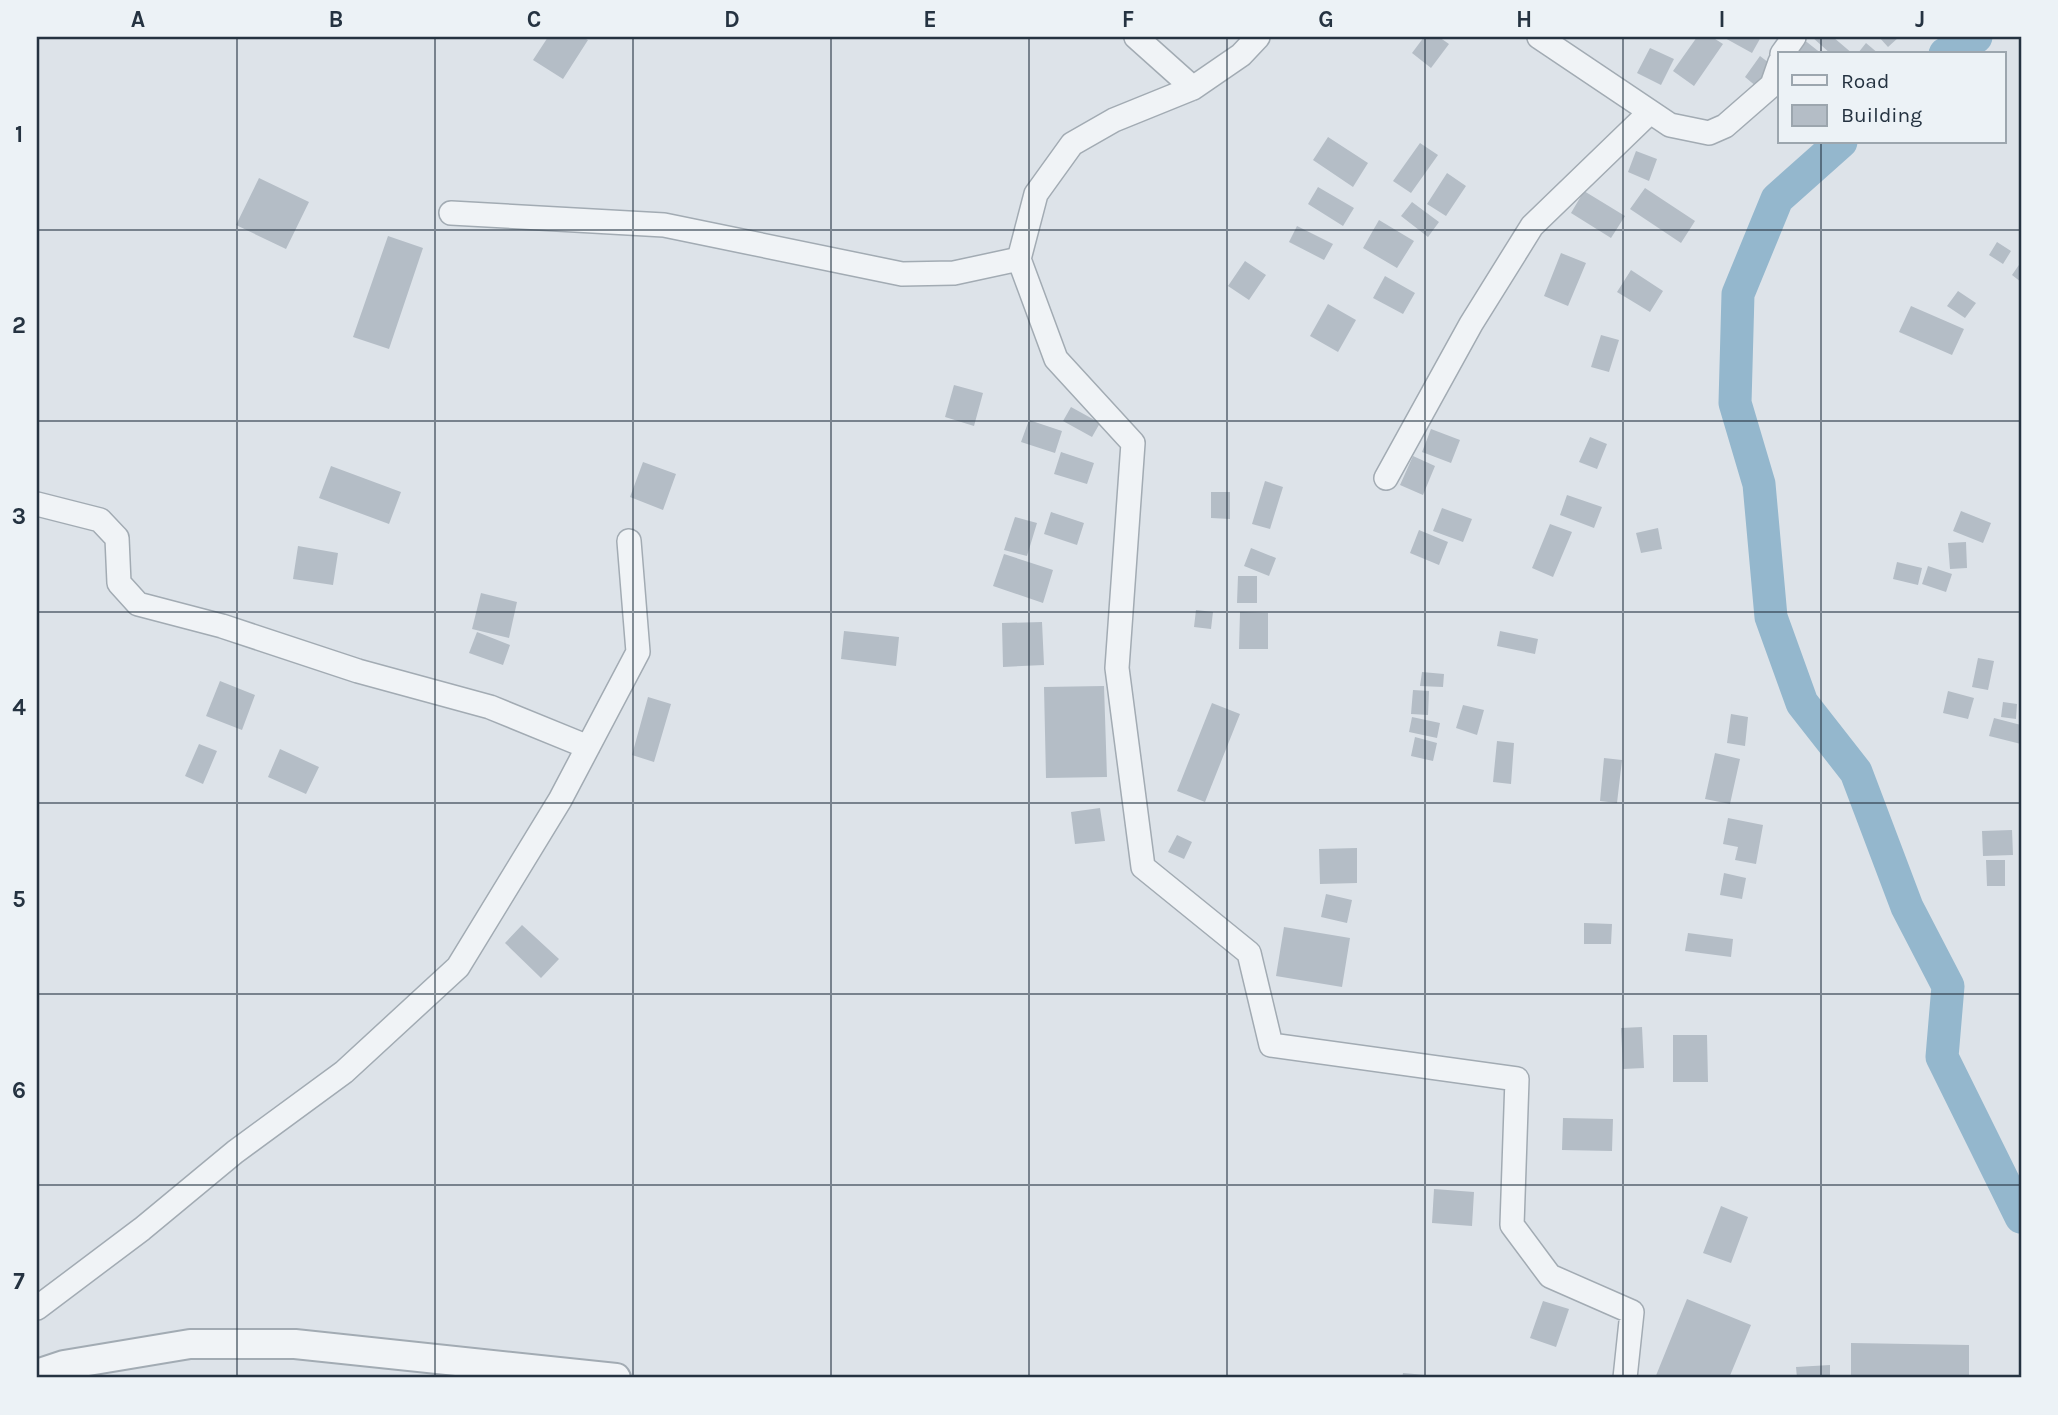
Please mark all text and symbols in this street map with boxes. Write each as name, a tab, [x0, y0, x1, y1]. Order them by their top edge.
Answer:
text: A	[131, 6, 145, 33]
text: B	[329, 6, 343, 33]
text: C	[527, 6, 541, 33]
text: D	[724, 6, 740, 33]
text: E	[923, 6, 937, 33]
text: F	[1122, 6, 1134, 33]
text: G	[1318, 6, 1334, 33]
text: H	[1516, 6, 1532, 33]
text: I	[1718, 6, 1726, 33]
text: J	[1915, 6, 1925, 33]
legend	[1778, 52, 2006, 144]
text: Road	[1841, 69, 1889, 93]
text: Building	[1841, 103, 1922, 127]
text: 1	[15, 121, 23, 148]
text: 2	[12, 312, 26, 339]
text: 3	[12, 503, 26, 530]
text: 4	[12, 694, 26, 721]
text: 5	[12, 886, 26, 913]
text: 6	[12, 1077, 26, 1104]
text: 7	[13, 1268, 25, 1295]

